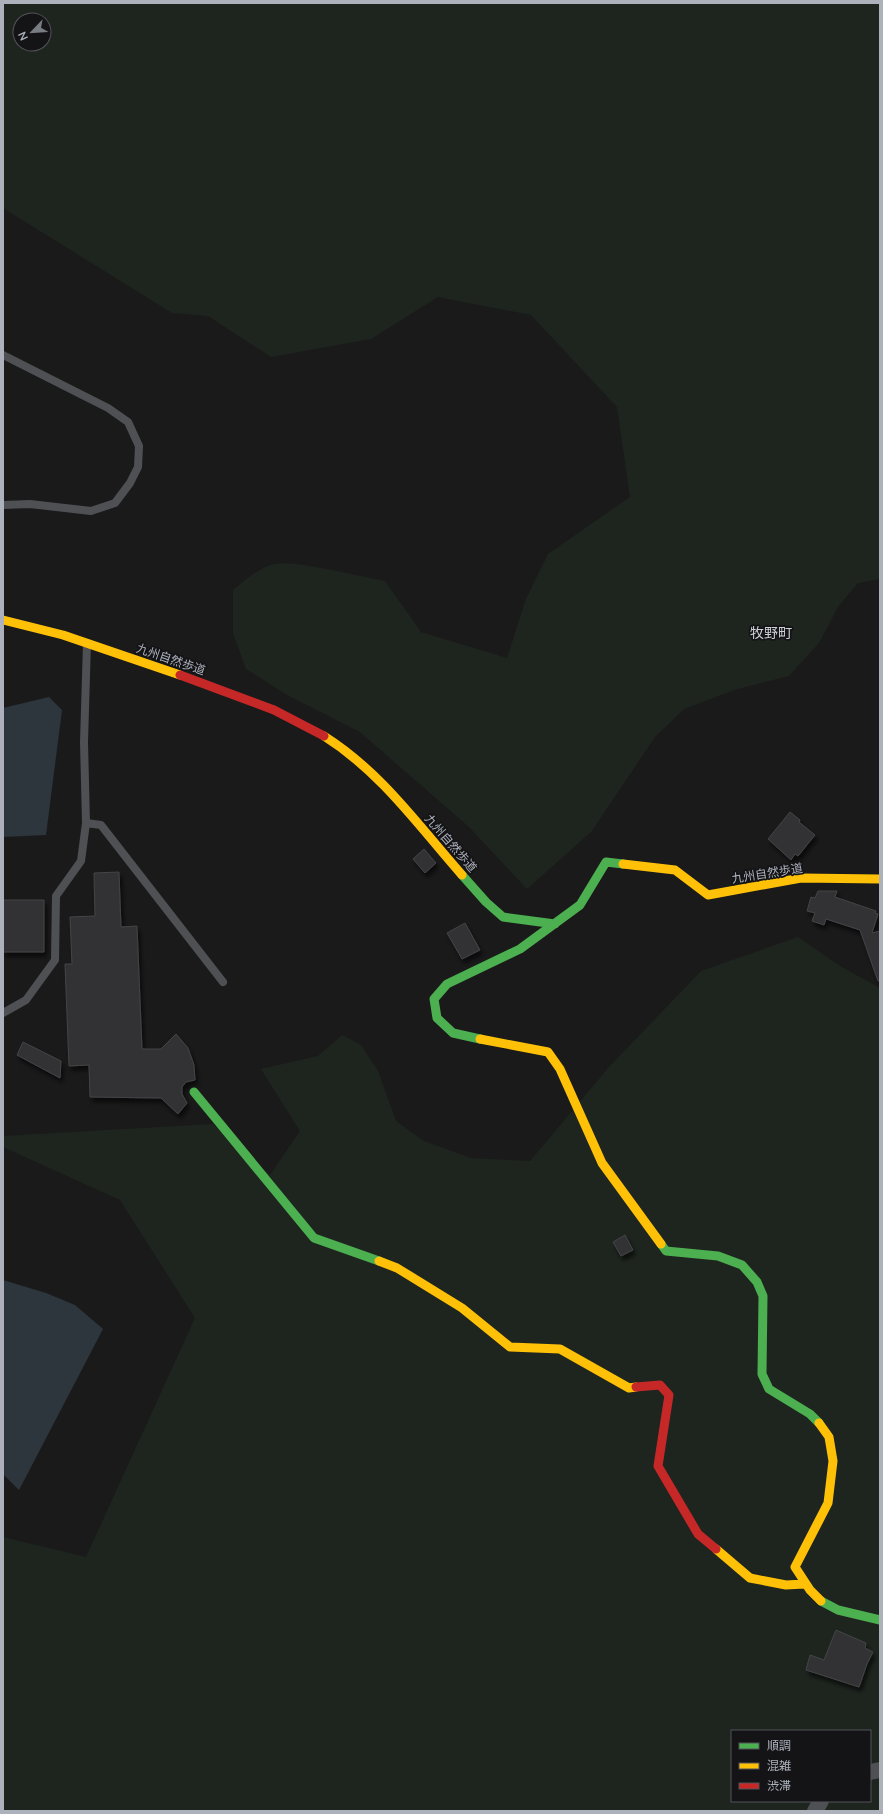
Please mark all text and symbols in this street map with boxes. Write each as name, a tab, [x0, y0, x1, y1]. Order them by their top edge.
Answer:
north arrow	[12, 12, 52, 52]
text: N	[15, 30, 31, 43]
district label: 牧野町	[750, 624, 792, 642]
street label: 九州自然歩道	[135, 640, 207, 678]
street label: 九州自然歩道	[422, 811, 480, 875]
street label: 九州自然歩道	[730, 860, 804, 886]
legend	[731, 1730, 871, 1802]
text: 順調	[767, 1738, 791, 1753]
text: 混雑	[767, 1758, 791, 1773]
text: 渋滞	[767, 1778, 791, 1793]

